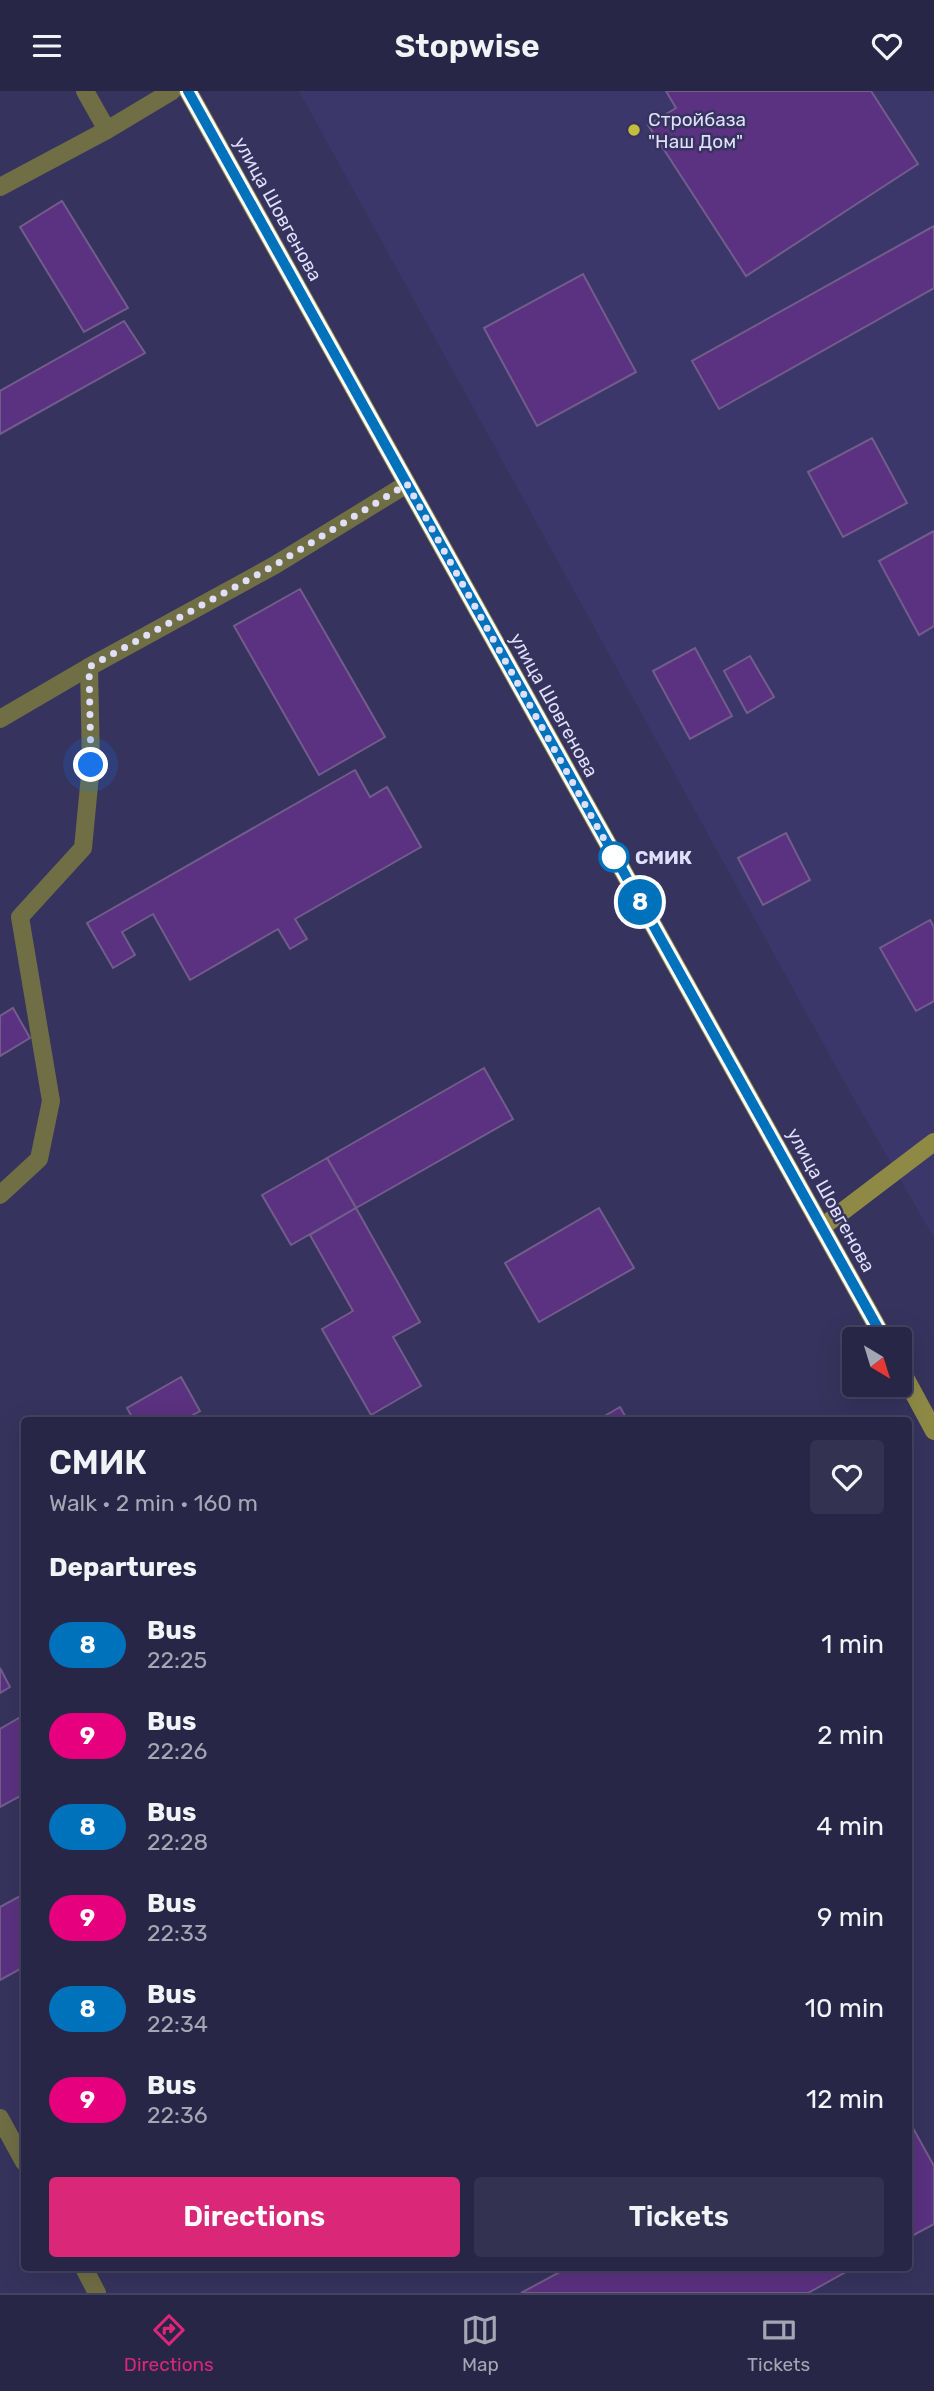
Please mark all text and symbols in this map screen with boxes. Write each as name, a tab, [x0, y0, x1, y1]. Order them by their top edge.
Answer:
icon: menu	[28, 27, 66, 65]
text: Stopwise	[394, 27, 540, 65]
icon: heart	[868, 27, 906, 65]
place label: Стройбаза "Наш Дом"	[648, 108, 746, 153]
marker: Стройбаза "Наш Дом"	[626, 122, 642, 138]
street label: улица Шовгенова	[229, 133, 327, 285]
street label: улица Шовгенова	[505, 629, 603, 781]
your location	[73, 747, 108, 782]
marker: СМИК	[599, 842, 629, 872]
place label: СМИК	[635, 846, 692, 869]
line badge: 8	[617, 879, 663, 925]
text: 8	[632, 888, 648, 916]
street label: улица Шовгенова	[782, 1124, 880, 1276]
north arrow	[842, 1327, 912, 1397]
map controls	[842, 1327, 912, 1397]
button: heart	[810, 1440, 884, 1514]
text: СМИК	[49, 1443, 147, 1482]
text: Walk · 2 min · 160 m	[49, 1489, 258, 1517]
text: Departures	[49, 1552, 197, 1583]
text: Bus	[147, 1615, 196, 1646]
text: 1 min	[821, 1629, 884, 1660]
text: 8	[79, 1631, 96, 1659]
text: 22:25	[147, 1646, 207, 1674]
text: Bus	[147, 1706, 196, 1737]
text: 2 min	[817, 1720, 884, 1751]
text: 9	[80, 1722, 95, 1750]
text: 22:26	[147, 1737, 207, 1765]
text: Bus	[147, 1797, 196, 1828]
text: 4 min	[816, 1811, 884, 1842]
text: 8	[79, 1813, 96, 1841]
text: 22:28	[147, 1828, 208, 1856]
text: Bus	[147, 1888, 196, 1919]
text: 9 min	[817, 1902, 884, 1933]
text: 9	[80, 1904, 95, 1932]
text: 22:33	[147, 1919, 208, 1947]
text: Bus	[147, 1979, 196, 2010]
text: 10 min	[805, 1993, 884, 2024]
text: 8	[79, 1995, 96, 2023]
text: 22:34	[147, 2010, 208, 2038]
text: Bus	[147, 2070, 196, 2101]
text: 12 min	[806, 2084, 884, 2115]
text: 9	[80, 2086, 95, 2114]
text: 22:36	[147, 2101, 208, 2129]
button: Directions	[49, 2177, 460, 2257]
button: Tickets	[474, 2177, 884, 2257]
tab: Directions	[124, 2311, 214, 2376]
tab: Map	[461, 2311, 499, 2376]
tab: Tickets	[747, 2311, 810, 2376]

